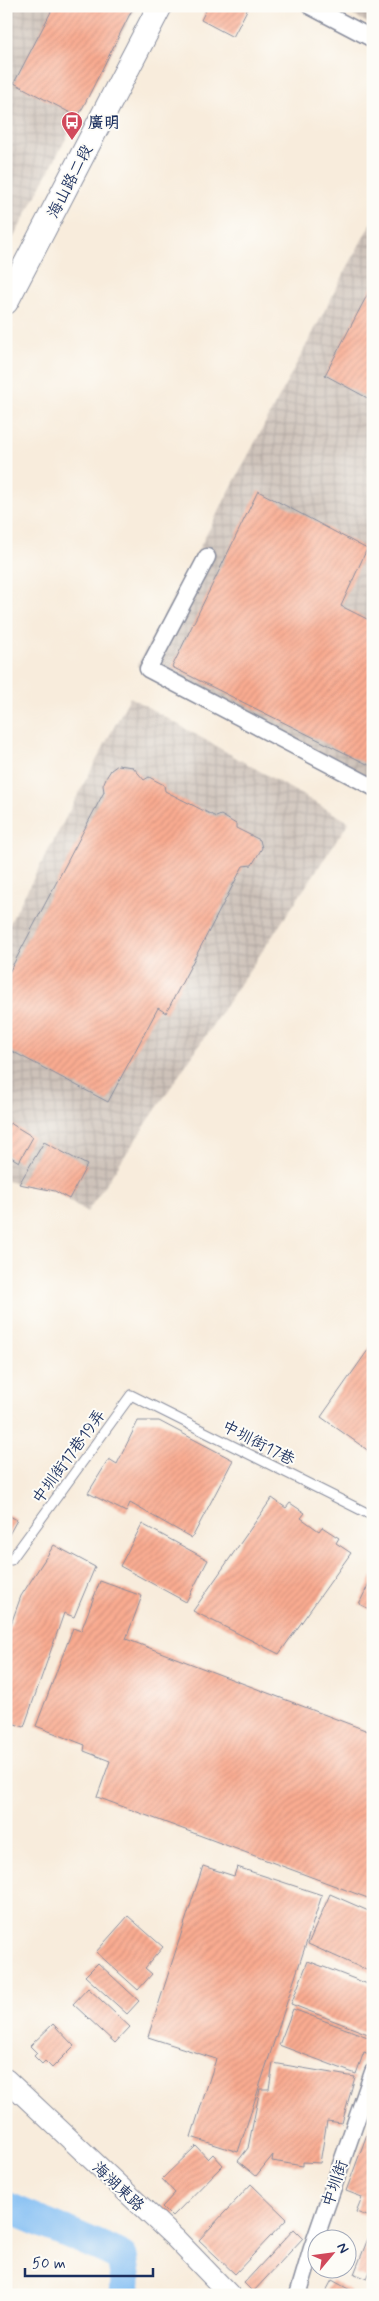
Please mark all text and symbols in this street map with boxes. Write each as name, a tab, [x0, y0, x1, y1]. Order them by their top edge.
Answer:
bus stop icon: 廣明	[60, 110, 84, 141]
place label: 廣明	[88, 113, 120, 134]
street label: 海山路二段	[43, 141, 98, 222]
street label: 中圳街17巷19弄	[28, 1405, 111, 1508]
street label: 中圳街17巷	[218, 1416, 298, 1471]
street label: 中圳街	[318, 2157, 353, 2210]
street label: 海湖東路	[87, 2158, 149, 2217]
north arrow	[306, 2228, 356, 2278]
text: N	[332, 2240, 353, 2257]
scale bar	[25, 2246, 152, 2278]
text: 50 m	[32, 2254, 66, 2274]

